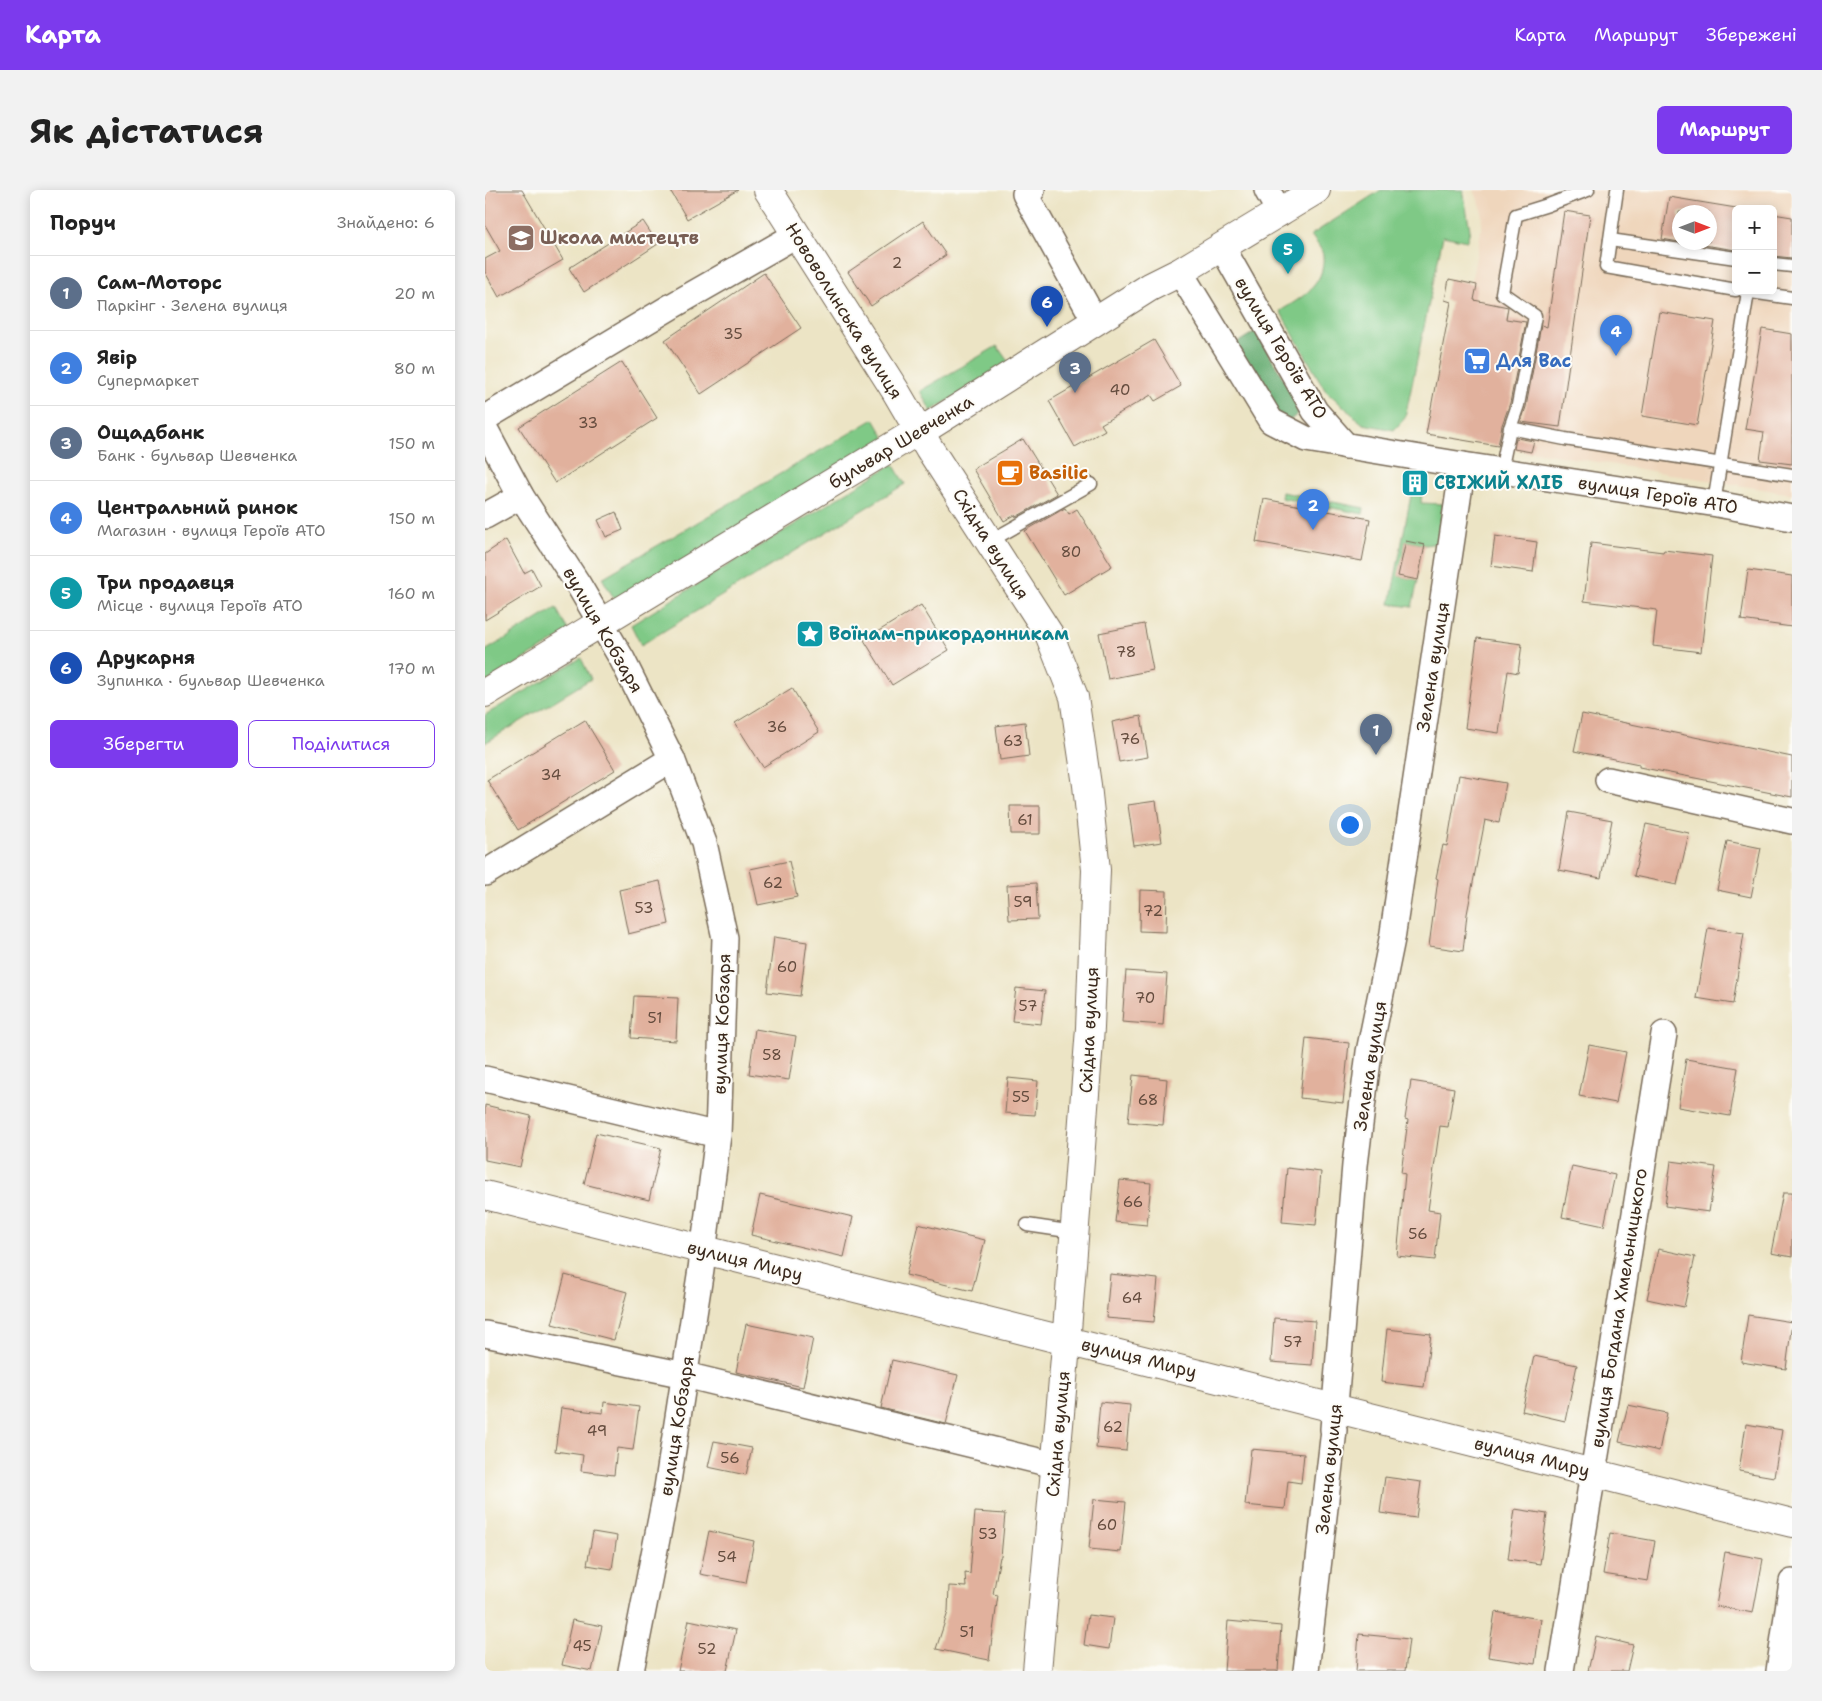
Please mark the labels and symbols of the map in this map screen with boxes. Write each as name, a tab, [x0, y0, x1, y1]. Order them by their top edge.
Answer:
north arrow	[1672, 205, 1717, 250]
street label: Нововолинська вулиця	[780, 218, 908, 404]
school or university icon: Школа мистецтв	[506, 223, 536, 253]
place label: Школа мистецтв	[540, 226, 699, 250]
pin: 5	[1272, 233, 1304, 274]
house number: 2	[892, 253, 902, 273]
street label: вулиця Героїв АТО	[1229, 273, 1333, 423]
pin: 6	[1031, 286, 1063, 327]
pin: 4	[1600, 315, 1632, 356]
house number: 35	[723, 324, 743, 344]
supermarket icon: Для Вас	[1462, 346, 1492, 376]
place label: Для Вас	[1496, 349, 1571, 373]
pin: 3	[1059, 352, 1091, 393]
house number: 40	[1110, 380, 1130, 400]
street label: бульвар Шевченка	[824, 389, 978, 495]
house number: 33	[578, 413, 598, 433]
cafe icon: Basilic	[995, 458, 1025, 488]
place label: Basilic	[1029, 461, 1088, 485]
building icon: СВІЖИЙ ХЛІБ	[1400, 468, 1430, 498]
place label: СВІЖИЙ ХЛІБ	[1434, 470, 1563, 495]
street label: вулиця Героїв АТО	[1576, 471, 1740, 519]
street label: Східна вулиця	[947, 484, 1035, 604]
pin: 2	[1297, 489, 1329, 530]
house number: 80	[1061, 542, 1081, 562]
street label: вулиця Кобзаря	[557, 563, 649, 697]
street label: Зелена вулиця	[1411, 600, 1455, 734]
place icon: Воїнам-прикордонникам	[795, 619, 825, 649]
place label: Воїнам-прикордонникам	[829, 622, 1069, 646]
house number: 78	[1116, 642, 1136, 662]
pin: 1	[1360, 714, 1392, 755]
house number: 36	[767, 717, 787, 737]
house number: 76	[1120, 729, 1140, 749]
house number: 63	[1003, 731, 1023, 751]
house number: 34	[541, 765, 561, 785]
house number: 61	[1017, 810, 1033, 830]
your location	[1337, 812, 1363, 838]
house number: 62	[763, 873, 783, 893]
house number: 59	[1014, 892, 1032, 912]
house number: 53	[635, 898, 654, 918]
house number: 72	[1143, 901, 1163, 921]
street label: вулиця Кобзаря	[708, 953, 736, 1095]
house number: 60	[777, 957, 797, 977]
street label: Східна вулиця	[1074, 966, 1104, 1094]
house number: 70	[1135, 988, 1155, 1008]
house number: 57	[1019, 996, 1037, 1016]
street label: Зелена вулиця	[1348, 999, 1392, 1133]
house number: 51	[648, 1008, 662, 1028]
house number: 58	[762, 1045, 782, 1065]
house number: 55	[1012, 1087, 1030, 1107]
house number: 68	[1138, 1090, 1158, 1110]
street label: вулиця Богдана Хмельницького	[1585, 1167, 1653, 1449]
house number: 66	[1123, 1192, 1143, 1212]
house number: 56	[1408, 1224, 1428, 1244]
street label: вулиця Миру	[685, 1235, 805, 1287]
house number: 64	[1122, 1288, 1142, 1308]
street label: вулиця Миру	[1079, 1332, 1199, 1384]
house number: 57	[1284, 1332, 1302, 1352]
street label: вулиця Кобзаря	[654, 1354, 700, 1498]
street label: Східна вулиця	[1041, 1370, 1075, 1498]
street label: Зелена вулиця	[1310, 1402, 1348, 1536]
house number: 62	[1103, 1417, 1123, 1437]
house number: 49	[587, 1421, 607, 1441]
street label: вулиця Миру	[1472, 1431, 1592, 1483]
house number: 56	[720, 1448, 740, 1468]
house number: 60	[1097, 1515, 1117, 1535]
house number: 53	[979, 1524, 998, 1544]
house number: 54	[717, 1547, 737, 1567]
house number: 51	[960, 1622, 974, 1642]
house number: 45	[572, 1636, 592, 1656]
house number: 52	[698, 1639, 716, 1659]

